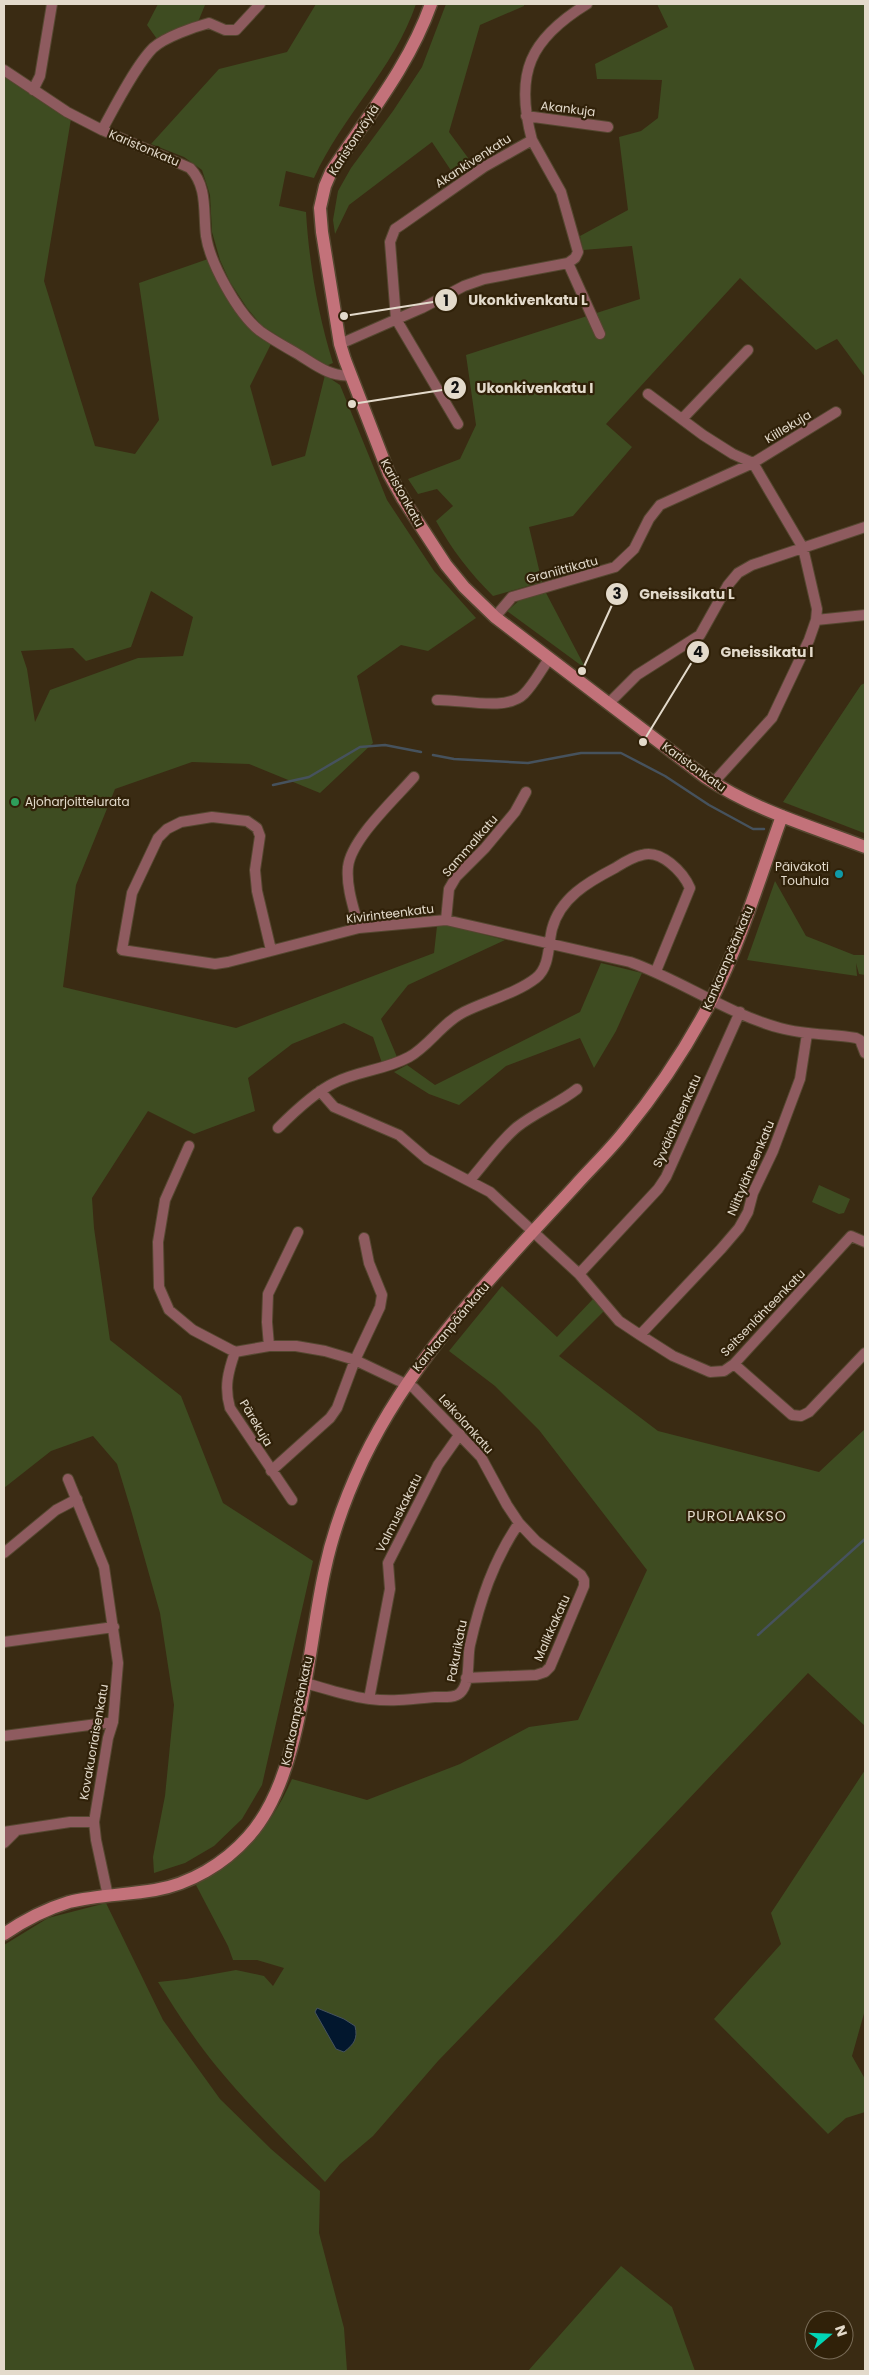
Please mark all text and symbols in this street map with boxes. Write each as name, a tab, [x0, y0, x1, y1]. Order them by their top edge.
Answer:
street label: Akankuja	[540, 97, 596, 120]
street label: Karistonväylä	[324, 101, 383, 178]
street label: Karistonkatu	[106, 125, 182, 170]
street label: Akankivenkatu	[431, 130, 514, 192]
callout: Ukonkivenkatu L	[433, 286, 598, 315]
text: 1	[443, 290, 449, 311]
text: Ukonkivenkatu L	[468, 290, 588, 310]
callout: Ukonkivenkatu I	[442, 374, 604, 403]
text: 2	[451, 377, 460, 398]
text: Ukonkivenkatu I	[477, 378, 593, 398]
street label: Kiillekuja	[761, 406, 814, 447]
street label: Karistonkatu	[377, 456, 428, 530]
street label: Graniittikatu	[524, 552, 600, 587]
callout: Gneissikatu L	[604, 580, 745, 609]
text: 3	[612, 583, 622, 604]
text: Gneissikatu L	[639, 584, 735, 604]
callout: Gneissikatu I	[685, 637, 823, 666]
text: 4	[693, 641, 703, 662]
text: Gneissikatu I	[721, 642, 814, 662]
street label: Karistonkatu	[659, 738, 730, 796]
place label: Ajoharjoittelurata	[25, 793, 130, 810]
marker: Ajoharjoittelurata	[9, 796, 21, 808]
street label: Sammalkatu	[438, 811, 501, 880]
place label: Päiväkoti Touhula	[775, 858, 829, 889]
marker: Päiväkoti Touhula	[833, 868, 845, 880]
street label: Kivirinteenkatu	[345, 900, 435, 927]
street label: Kankaanpäänkatu	[698, 903, 757, 1012]
street label: Syvälähteenkatu	[648, 1071, 705, 1170]
street label: Niittylähteenkatu	[723, 1118, 778, 1218]
street label: Seitsenlähteenkatu	[717, 1265, 809, 1360]
street label: Kankaanpäänkatu	[408, 1279, 493, 1375]
street label: Leikolankatu	[435, 1390, 498, 1457]
street label: Pärekuja	[236, 1396, 277, 1449]
street label: Valmuskakatu	[371, 1471, 426, 1555]
district label: PUROLAAKSO	[687, 1506, 787, 1526]
street label: Malikkakatu	[529, 1592, 574, 1664]
street label: Pakurikatu	[442, 1619, 471, 1683]
street label: Kankaanpäänkatu	[277, 1655, 316, 1767]
street label: Kovakuoriaisenkatu	[75, 1683, 112, 1801]
north arrow	[804, 2310, 854, 2360]
text: N	[830, 2323, 852, 2339]

